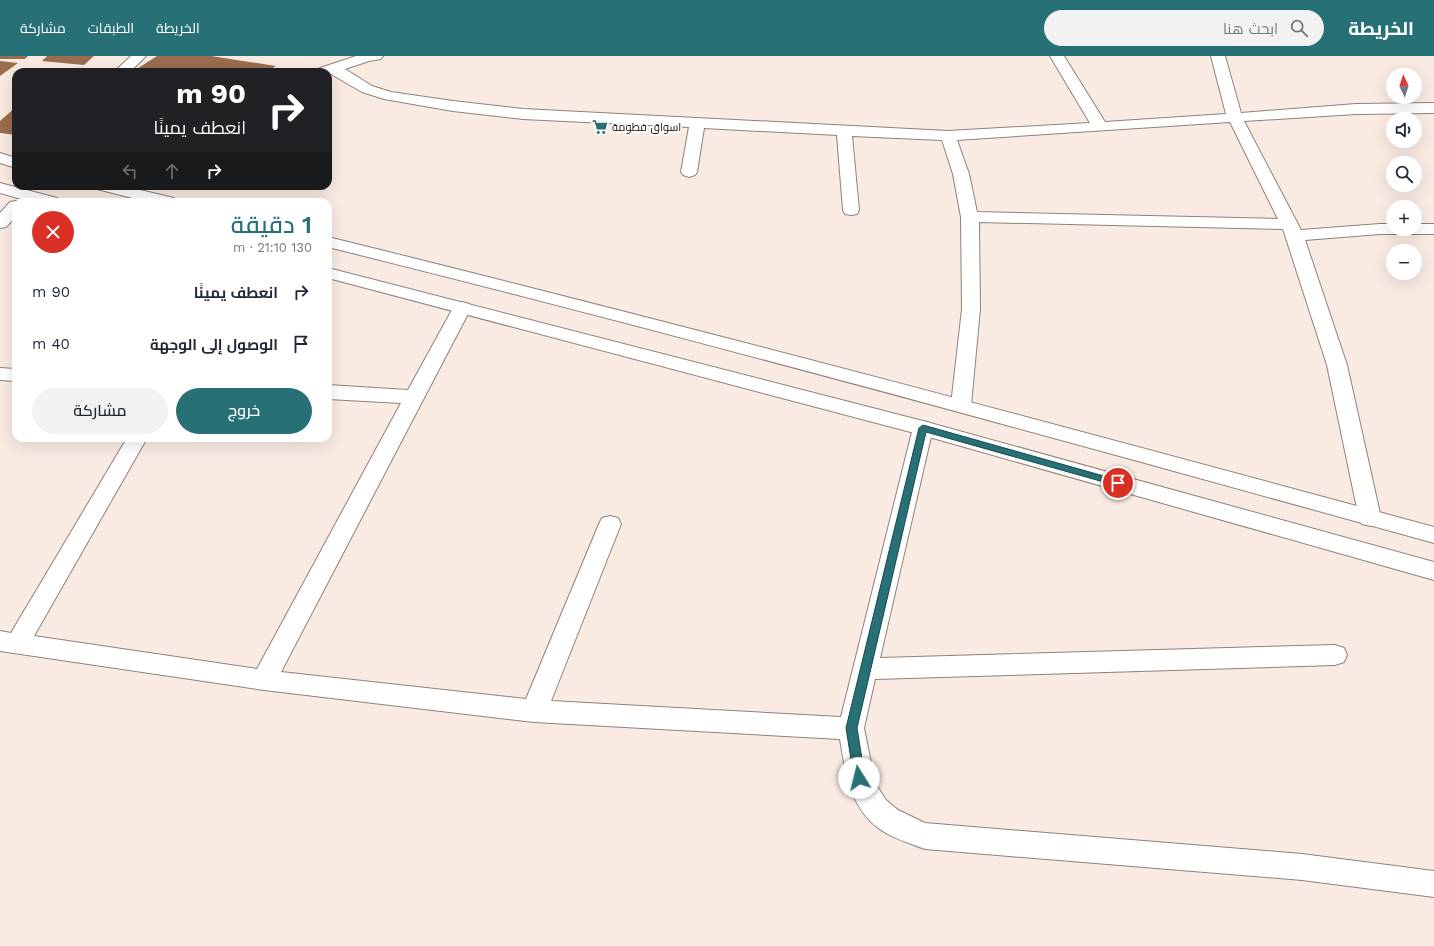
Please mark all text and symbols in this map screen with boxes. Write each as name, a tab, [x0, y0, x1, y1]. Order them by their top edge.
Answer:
search box	[1044, 10, 1324, 46]
icon: search	[1288, 17, 1310, 39]
text: الخريطة	[1348, 17, 1414, 40]
text: مشاركة	[20, 20, 66, 36]
text: الطبقات	[88, 20, 134, 36]
text: الخريطة	[156, 20, 200, 36]
text: ابحث هنا	[1223, 20, 1278, 38]
north arrow	[1386, 68, 1422, 104]
map controls	[1386, 68, 1422, 280]
text: 90 m	[176, 77, 246, 110]
icon: right	[260, 84, 312, 136]
button: sound	[1386, 112, 1422, 148]
text: انعطف يمينًا	[153, 117, 246, 138]
supermarket icon: اسواق فطومة	[591, 118, 609, 136]
place label: اسواق فطومة	[612, 121, 681, 134]
button: search	[1386, 156, 1422, 192]
icon: left	[119, 160, 141, 182]
icon: ahead	[161, 160, 183, 182]
icon: right	[203, 160, 225, 182]
button: +	[1386, 200, 1422, 236]
button: close	[32, 211, 74, 253]
text: 1 دقيقة	[231, 211, 312, 239]
text: 130 m · 21:10	[233, 240, 312, 255]
button: −	[1386, 244, 1422, 280]
icon: right	[290, 281, 312, 303]
text: 90 m	[32, 283, 70, 301]
text: انعطف يمينًا	[194, 284, 278, 302]
icon: arrive	[290, 333, 312, 355]
text: 40 m	[32, 335, 70, 353]
text: الوصول إلى الوجهة	[150, 336, 278, 354]
button: مشاركة	[32, 388, 168, 434]
button: خروج	[176, 388, 312, 434]
pin	[1101, 466, 1135, 500]
icon: arrive	[1107, 472, 1129, 494]
position arrow	[838, 757, 880, 799]

